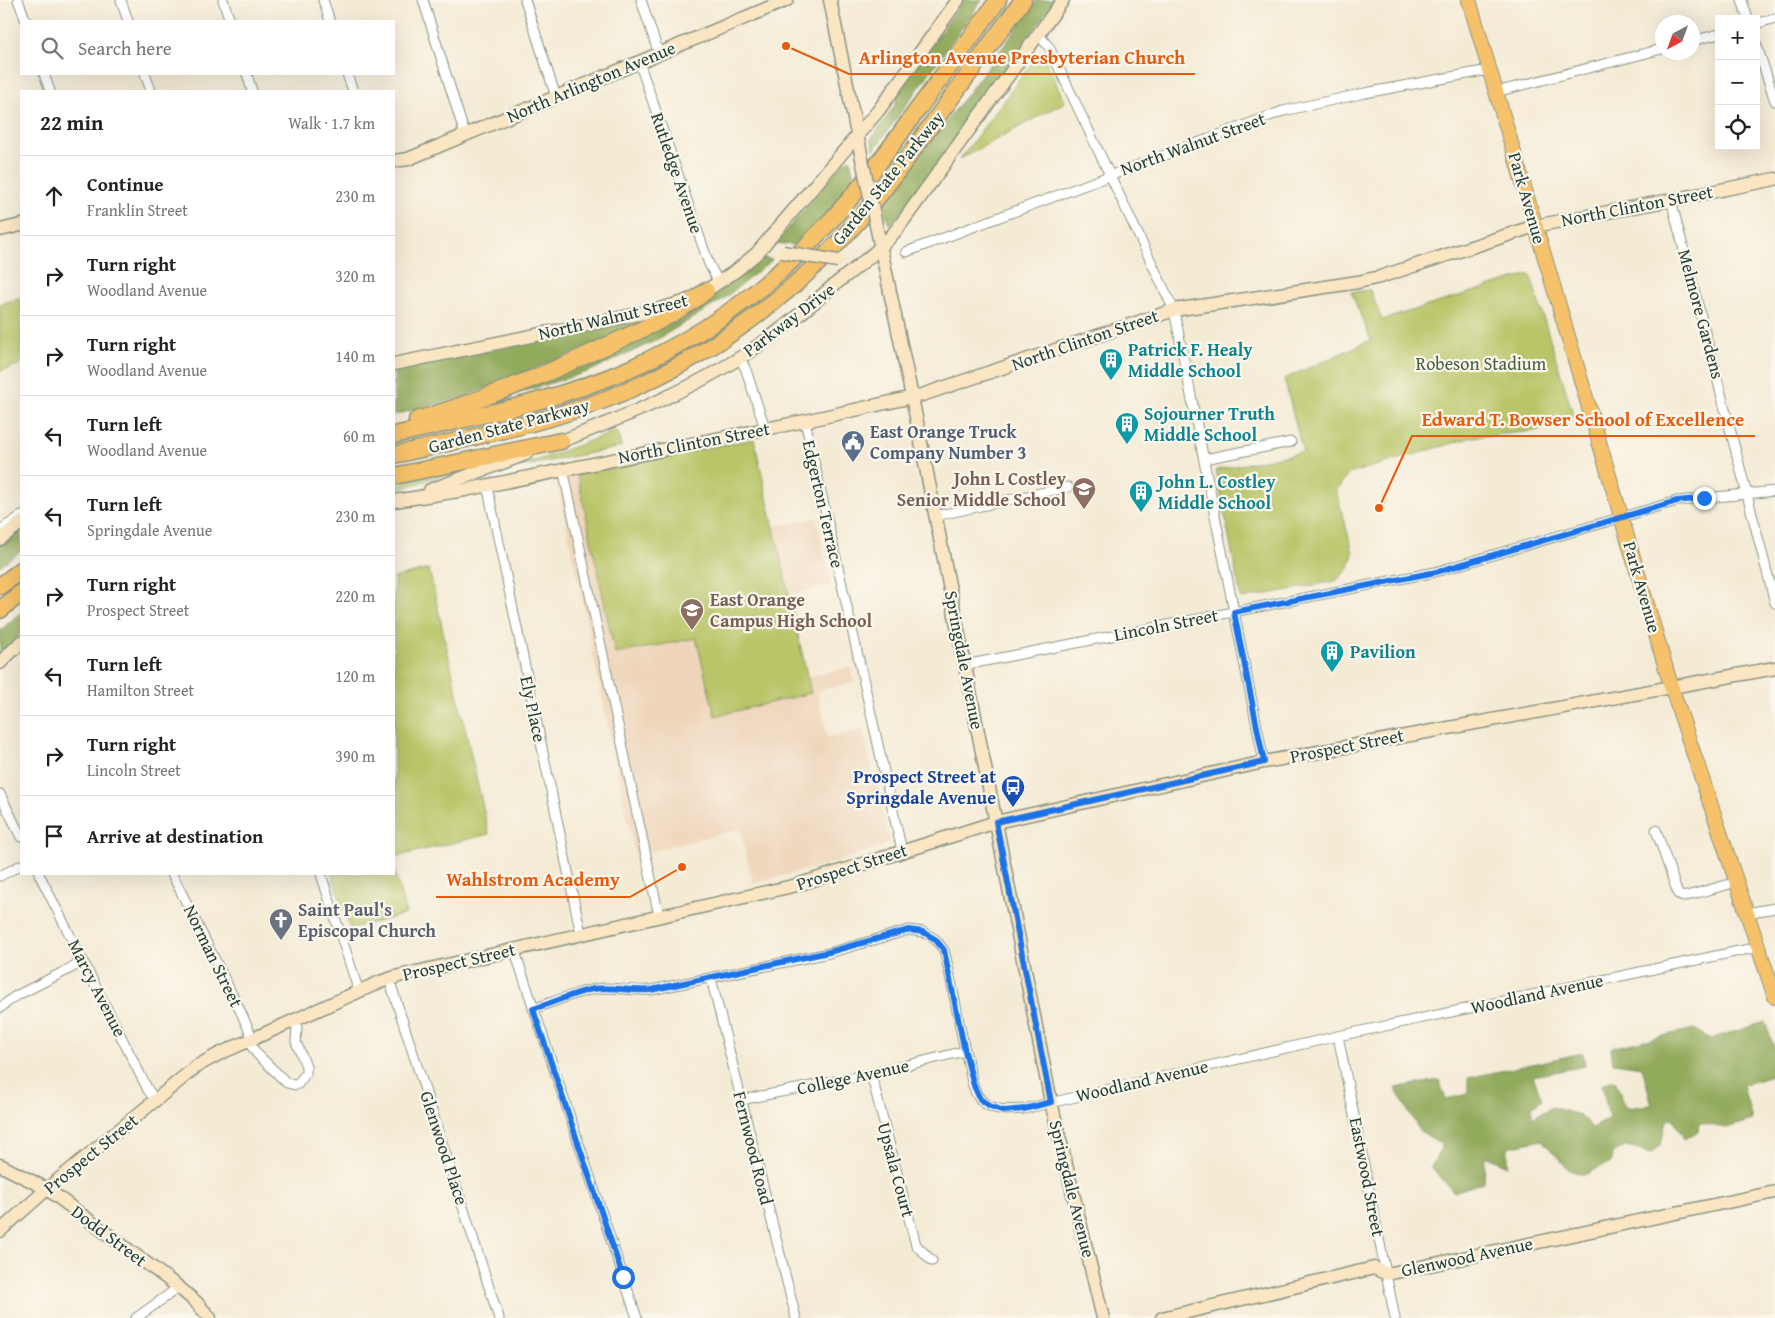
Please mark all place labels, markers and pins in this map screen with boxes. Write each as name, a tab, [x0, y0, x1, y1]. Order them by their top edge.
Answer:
callout: Arlington Avenue Presbyterian Church	[849, 40, 1195, 74]
place label: Patrick F. Healy Middle School	[1128, 336, 1253, 384]
building icon: Patrick F. Healy Middle School	[1098, 347, 1124, 381]
place label: Sojourner Truth Middle School	[1144, 400, 1275, 448]
callout: Edward T. Bowser School of Excellence	[1412, 402, 1755, 436]
building icon: Sojourner Truth Middle School	[1114, 411, 1140, 445]
place label: East Orange Truck Company Number 3	[870, 418, 1027, 466]
public building icon: East Orange Truck Company Number 3	[840, 429, 866, 463]
place label: John L Costley Senior Middle School	[897, 465, 1067, 513]
place label: John L. Costley Middle School	[1155, 468, 1276, 516]
school or university icon: John L Costley Senior Middle School	[1071, 476, 1097, 510]
building icon: John L. Costley Middle School	[1128, 479, 1154, 513]
place label: East Orange Campus High School	[710, 586, 873, 634]
school or university icon: East Orange Campus High School	[679, 597, 705, 631]
place label: Pavilion	[1350, 638, 1416, 665]
building icon: Pavilion	[1319, 639, 1345, 673]
place label: Prospect Street at Springdale Avenue	[846, 763, 996, 811]
bus stop icon: Prospect Street at Springdale Avenue	[1000, 774, 1026, 808]
callout: Wahlstrom Academy	[436, 863, 630, 897]
place label: Saint Paul's Episcopal Church	[298, 896, 436, 944]
church icon: Saint Paul's Episcopal Church	[268, 907, 294, 941]

